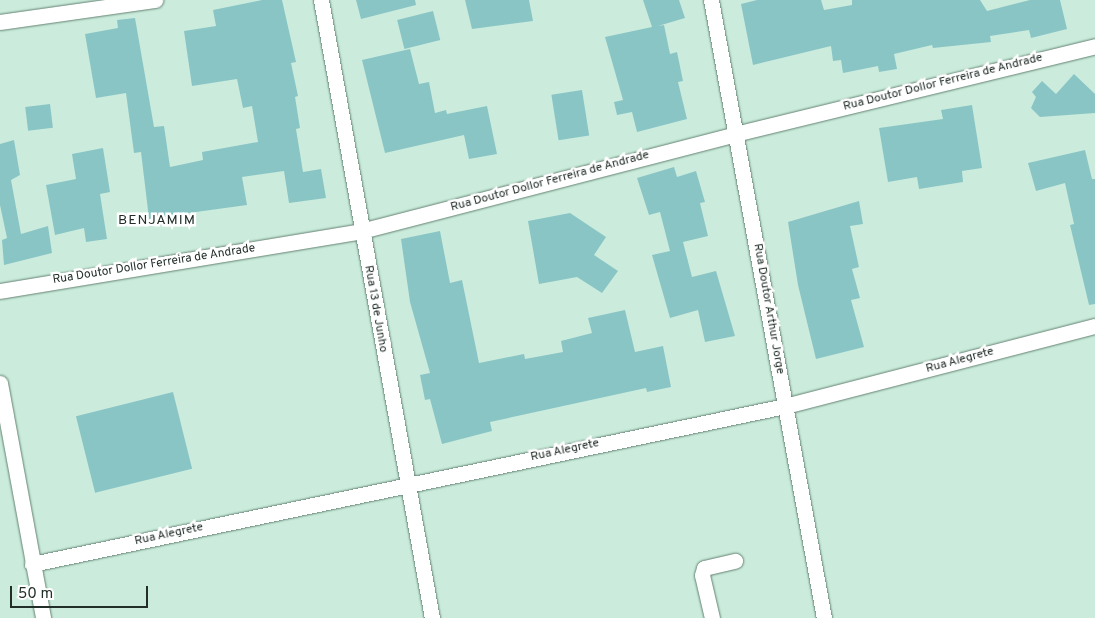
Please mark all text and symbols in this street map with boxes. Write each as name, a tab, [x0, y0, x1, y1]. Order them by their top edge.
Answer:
street label: Rua Doutor Dollor Ferreira de Andrade	[842, 51, 1044, 115]
street label: Rua Doutor Dollor Ferreira de Andrade	[449, 148, 651, 216]
district label: BENJAMIM	[117, 213, 197, 229]
street label: Rua Doutor Dollor Ferreira de Andrade	[51, 242, 257, 288]
street label: Rua Doutor Arthur Jorge	[749, 242, 787, 376]
street label: Rua 13 de Junho	[360, 264, 390, 354]
street label: Rua Alegrete	[924, 345, 996, 377]
street label: Rua Alegrete	[529, 437, 601, 465]
street label: Rua Alegrete	[133, 521, 205, 549]
scale bar	[12, 576, 150, 608]
text: 50 m	[18, 585, 53, 604]

